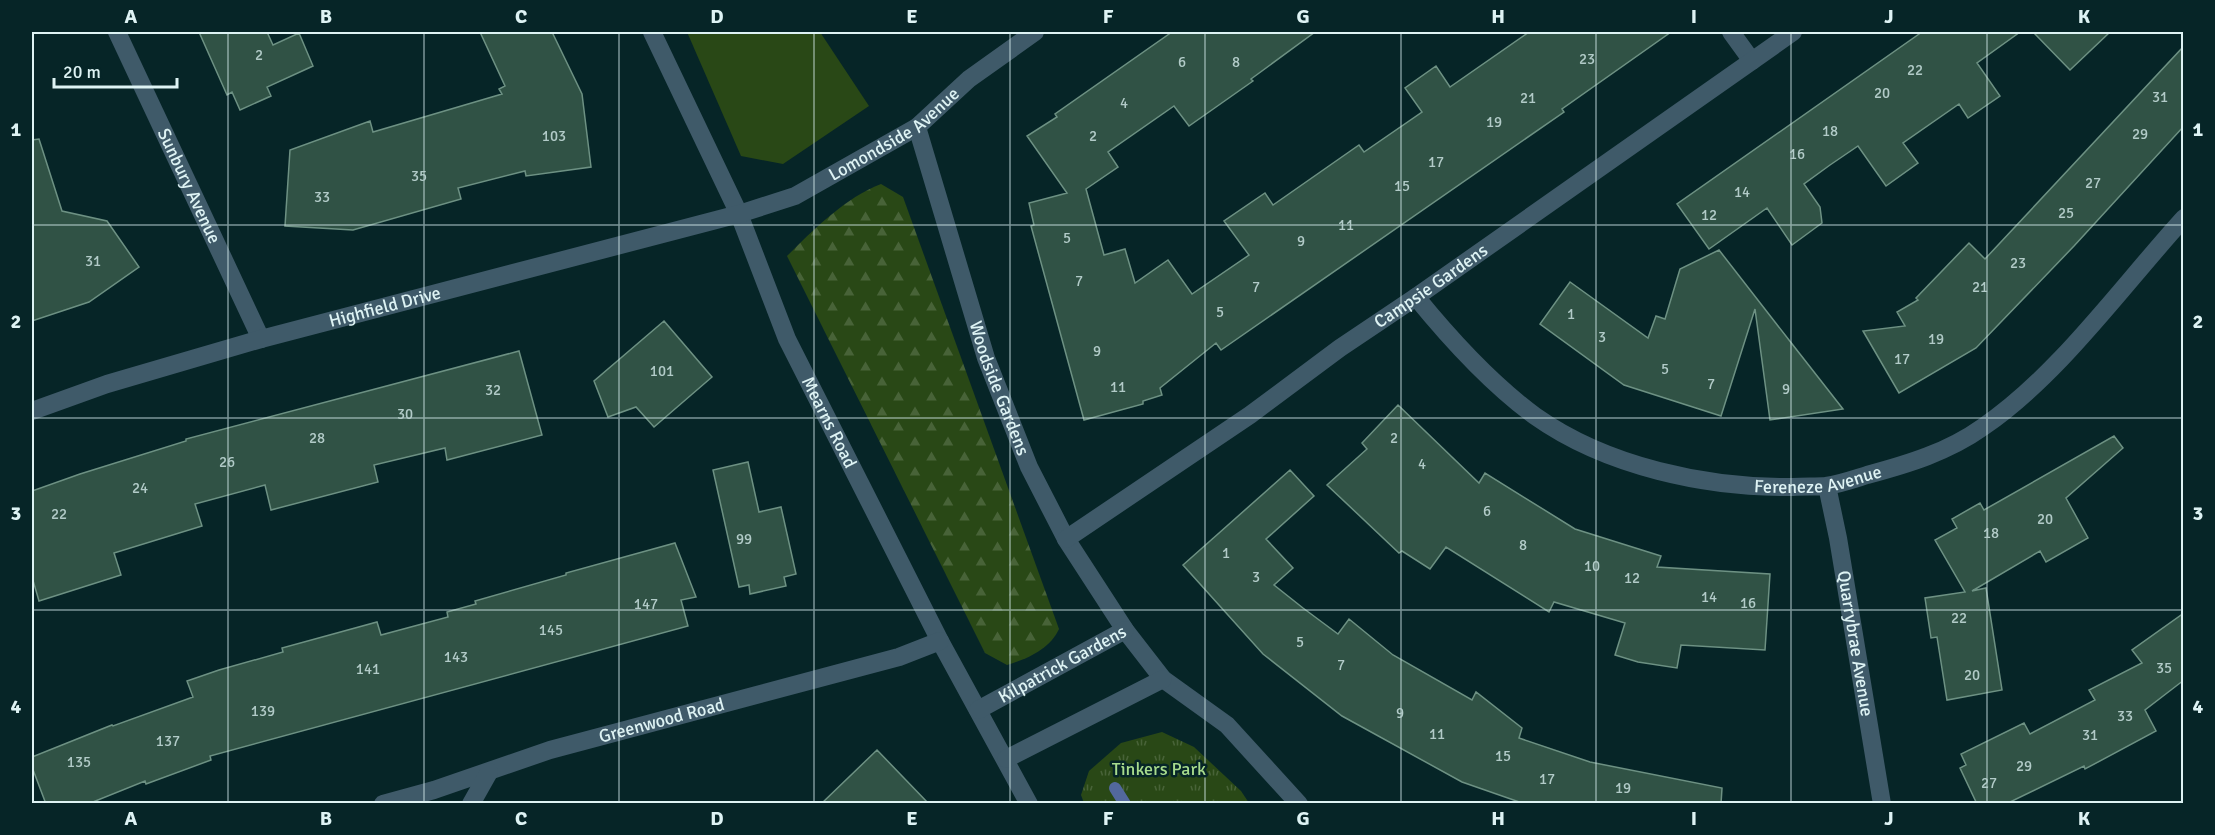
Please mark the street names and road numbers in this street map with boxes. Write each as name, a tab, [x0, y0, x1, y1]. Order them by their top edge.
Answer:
street label: Lomondside Avenue	[825, 83, 964, 186]
street label: Sunbury Avenue	[153, 125, 226, 247]
street label: Campsie Gardens	[1370, 239, 1492, 333]
street label: Highfield Drive	[326, 281, 443, 332]
street label: Woodside Gardens	[965, 319, 1034, 459]
street label: Mearns Road	[797, 373, 862, 472]
street label: Fereneze Avenue	[1753, 461, 1884, 498]
street label: Quarrybrae Avenue	[1833, 569, 1878, 718]
street label: Kilpatrick Gardens	[994, 620, 1130, 708]
street label: Greenwood Road	[596, 693, 727, 748]

